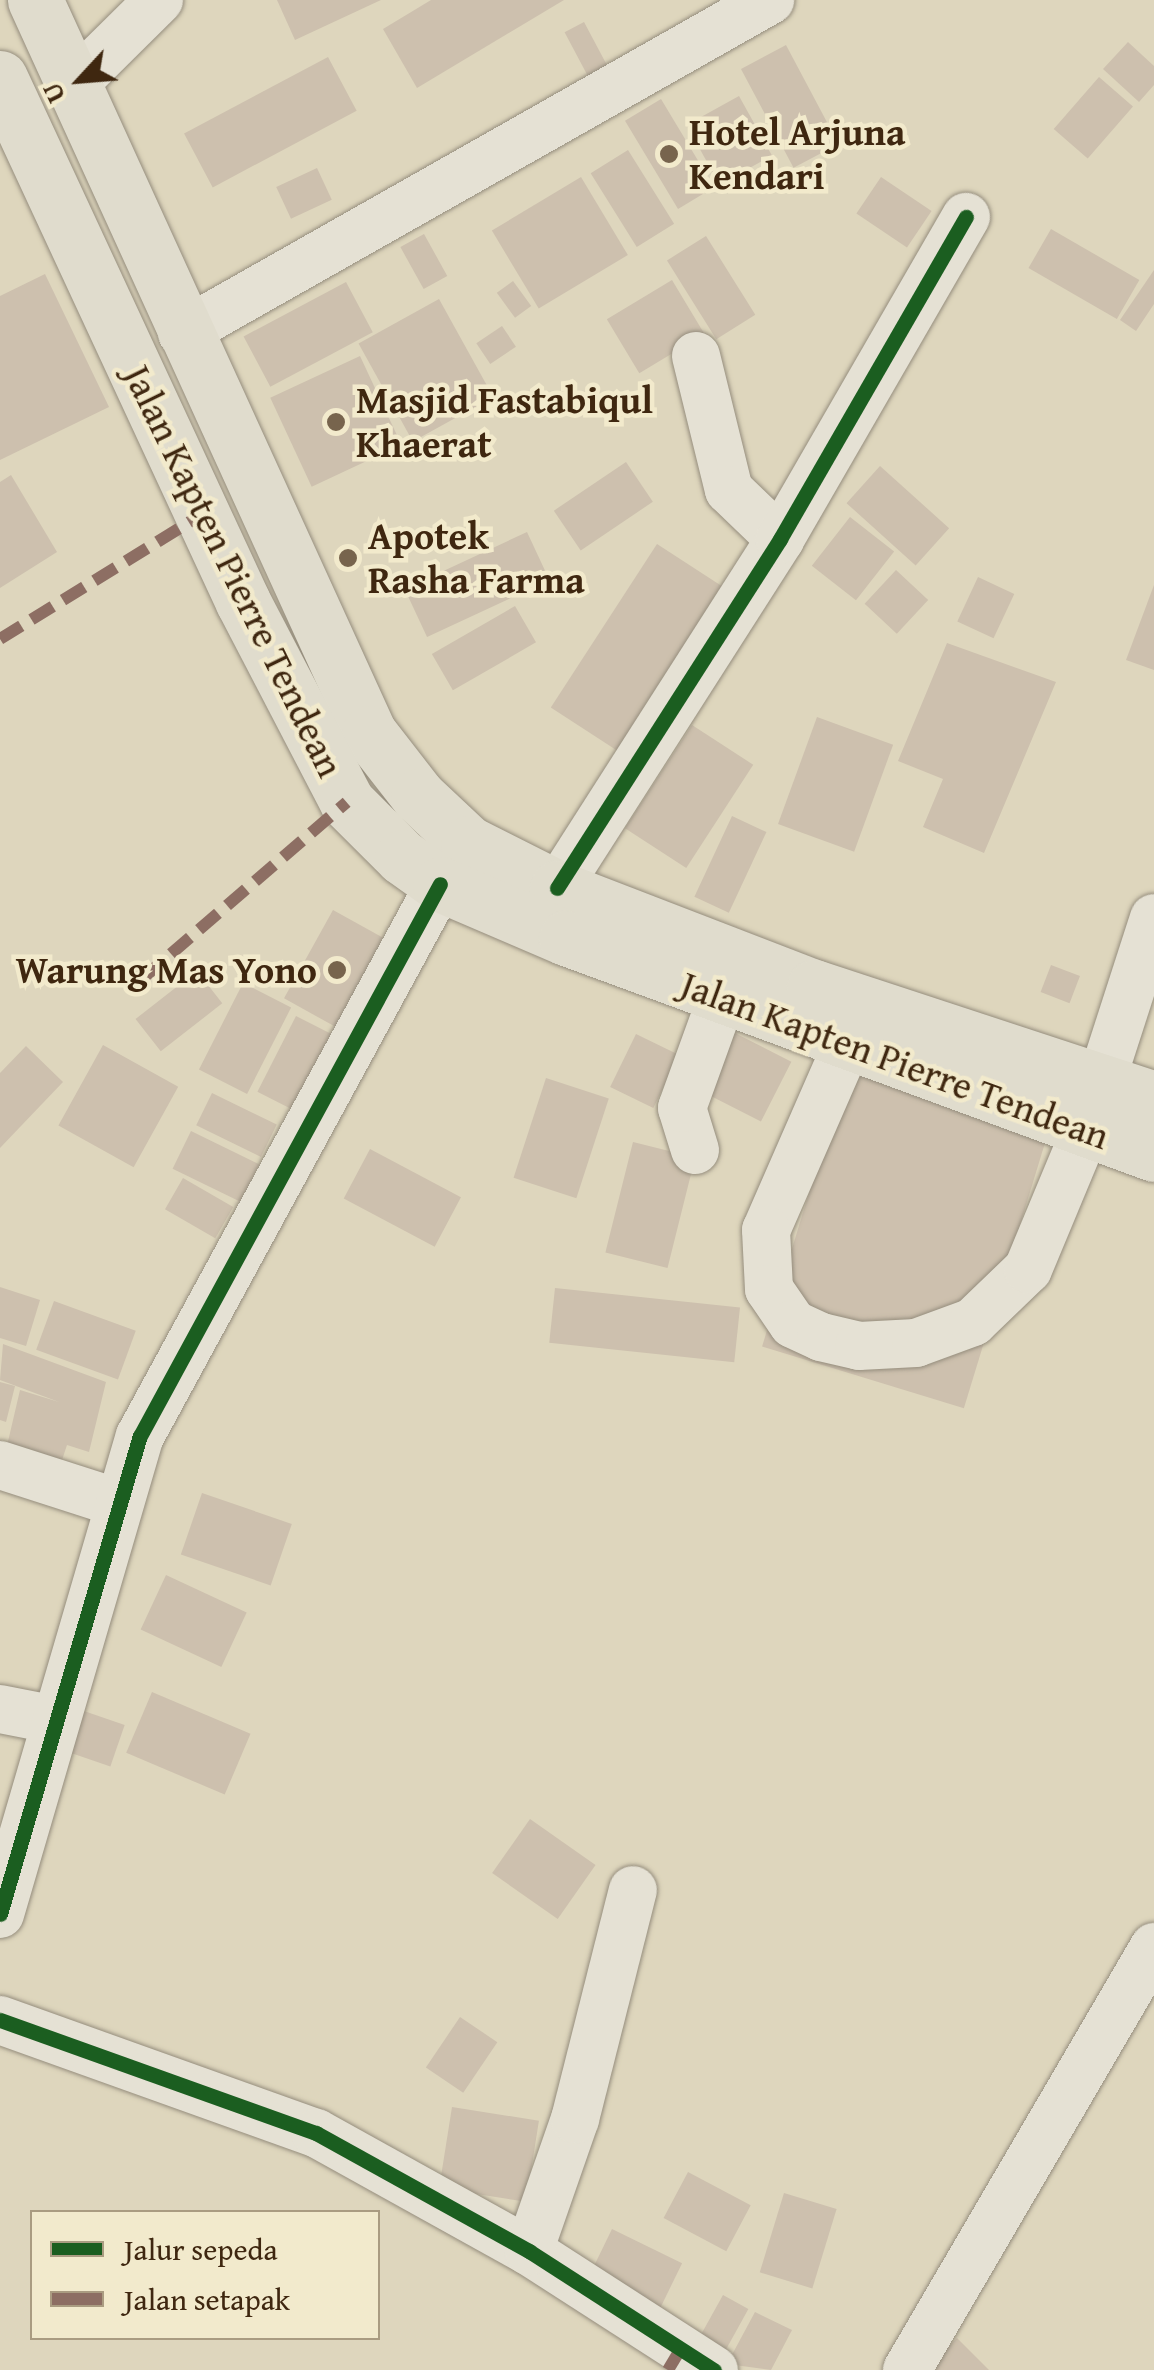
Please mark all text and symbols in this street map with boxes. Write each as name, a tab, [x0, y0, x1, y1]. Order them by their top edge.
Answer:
north arrow	[30, 30, 130, 130]
text: U	[30, 76, 75, 111]
place label: Hotel Arjuna Kendari	[689, 109, 906, 198]
marker: Hotel Arjuna Kendari	[658, 143, 680, 165]
street label: Jalan Kapten Pierre Tendean	[114, 358, 354, 784]
place label: Masjid Fastabiqul Khaerat	[356, 377, 653, 466]
marker: Masjid Fastabiqul Khaerat	[325, 411, 347, 433]
place label: Apotek Rasha Farma	[368, 513, 585, 602]
marker: Apotek Rasha Farma	[337, 547, 359, 569]
place label: Warung Mas Yono	[16, 947, 317, 993]
marker: Warung Mas Yono	[326, 959, 348, 981]
street label: Jalan Kapten Pierre Tendean	[675, 961, 1115, 1159]
legend	[30, 2210, 380, 2340]
text: Jalur sepeda	[124, 2227, 278, 2271]
text: Jalan setapak	[124, 2277, 290, 2321]

